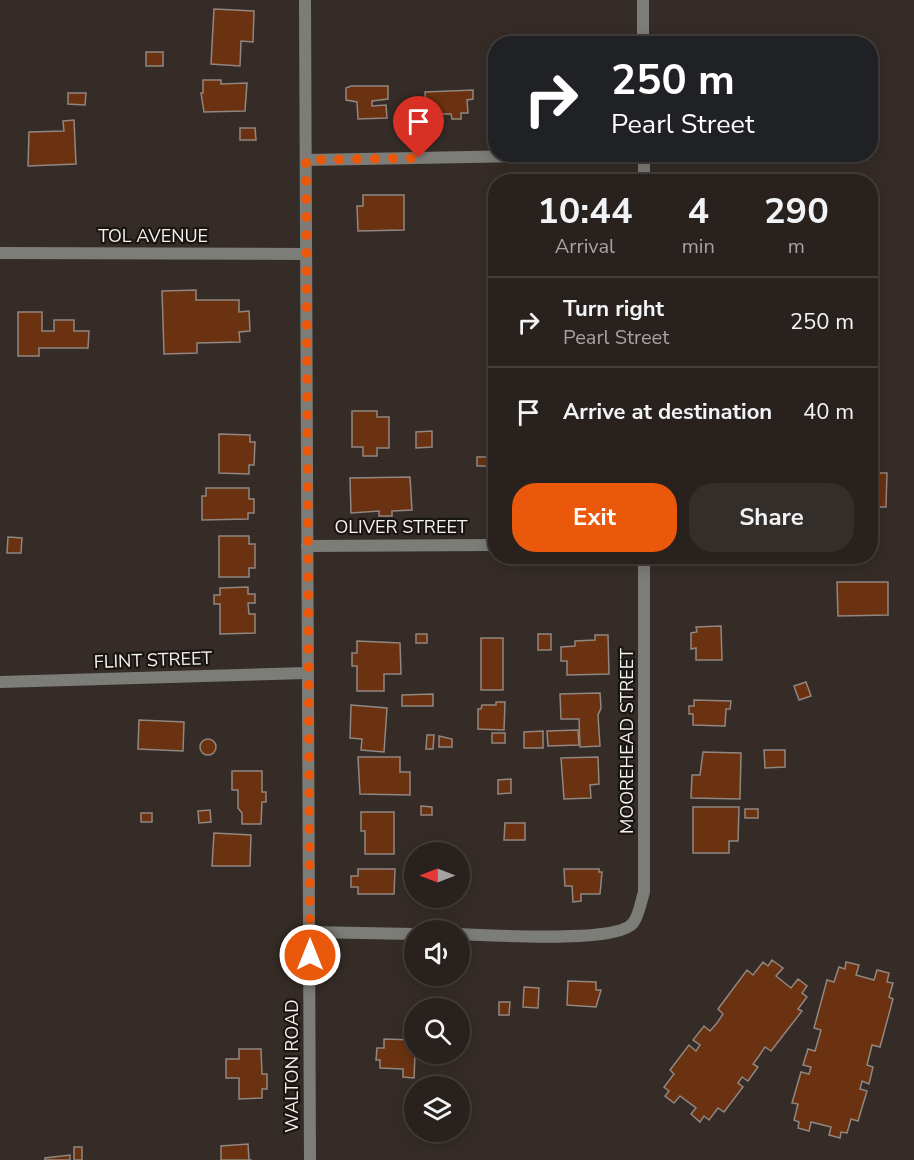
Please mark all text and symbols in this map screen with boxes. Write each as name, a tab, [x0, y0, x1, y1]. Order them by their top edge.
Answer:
text: 250 m	[611, 52, 735, 109]
icon: right	[512, 60, 590, 138]
pin	[393, 96, 444, 158]
icon: arrive	[402, 105, 435, 138]
text: Pearl Street	[611, 106, 754, 143]
text: 10:44	[537, 187, 633, 236]
text: 4	[687, 187, 709, 236]
text: 290	[764, 187, 829, 236]
street label: TOL AVENUE	[98, 224, 208, 248]
text: Arrival	[555, 233, 615, 260]
text: min	[682, 233, 715, 260]
text: m	[788, 233, 805, 260]
text: Turn right	[563, 294, 664, 324]
icon: right	[512, 306, 545, 339]
text: 250 m	[790, 307, 854, 337]
text: Pearl Street	[563, 324, 669, 351]
icon: arrive	[512, 396, 545, 429]
text: Arrive at destination	[563, 397, 772, 427]
text: 40 m	[803, 397, 854, 427]
button: Exit	[512, 483, 677, 552]
button: Share	[689, 483, 854, 552]
street label: OLIVER STREET	[334, 515, 468, 539]
street label: FLINT STREET	[93, 646, 213, 674]
street label: MOOREHEAD STREET	[615, 648, 639, 834]
north arrow	[404, 842, 470, 908]
map controls	[404, 842, 470, 1142]
button: sound	[404, 920, 470, 986]
position arrow	[278, 923, 342, 987]
button: search	[404, 998, 470, 1064]
street label: WALTON ROAD	[280, 999, 304, 1133]
button: layers	[404, 1076, 470, 1142]

